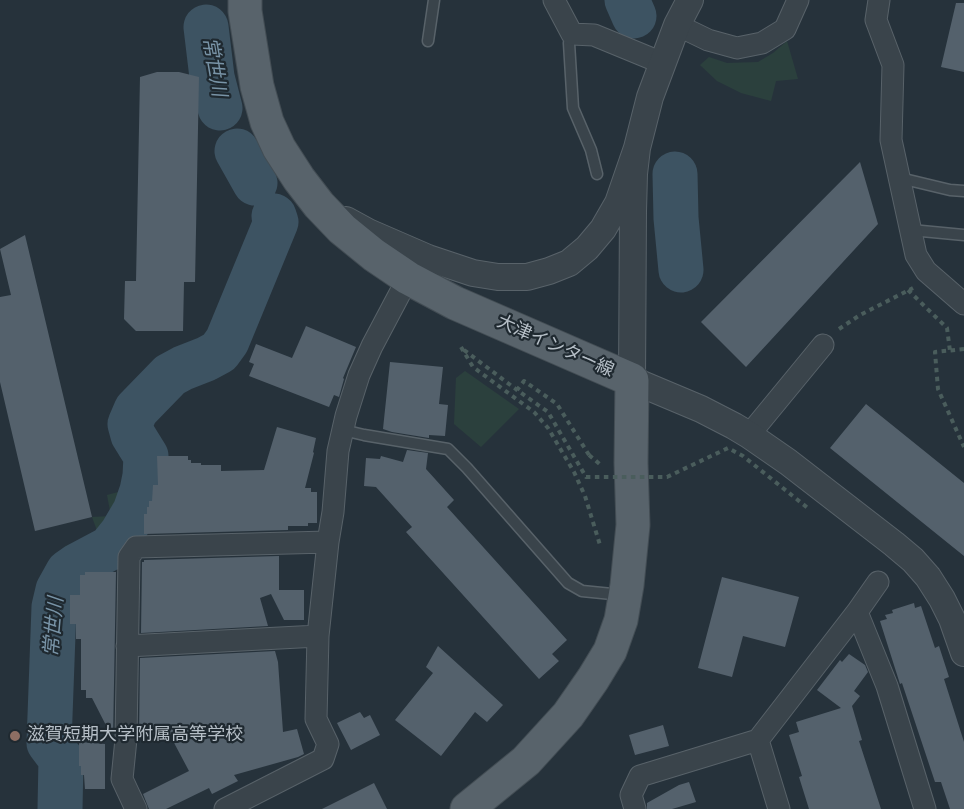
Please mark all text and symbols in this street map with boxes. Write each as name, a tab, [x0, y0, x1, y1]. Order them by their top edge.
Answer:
water label: 常世川	[196, 35, 230, 99]
street label: 大津インター線	[493, 312, 617, 382]
water label: 常世川	[40, 596, 70, 658]
place label: 滋賀短期大学附属高等学校	[27, 725, 243, 747]
marker: 滋賀短期大学附属高等学校	[8, 729, 22, 743]

